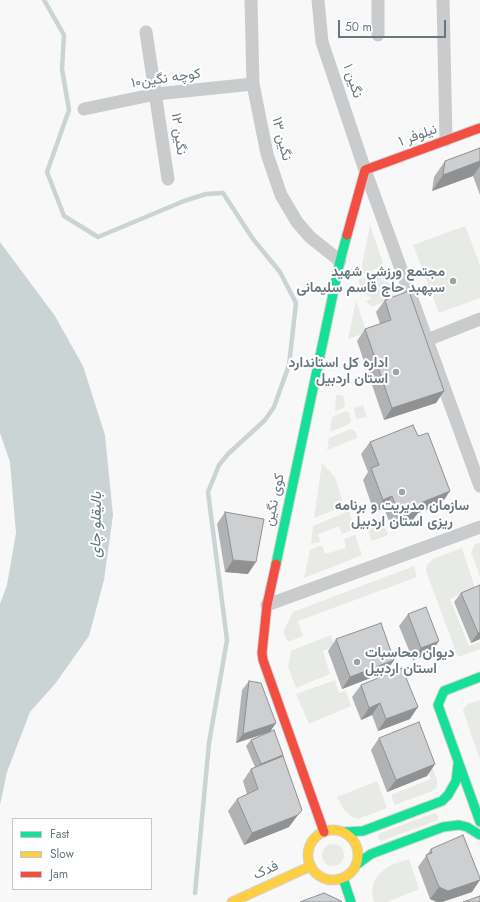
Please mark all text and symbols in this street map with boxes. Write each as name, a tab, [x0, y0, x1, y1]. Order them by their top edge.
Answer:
scale bar	[340, 12, 448, 38]
text: 50 m	[345, 18, 372, 36]
street label: نگین ۱	[339, 62, 365, 100]
street label: کوچه نگین۱۰	[130, 66, 202, 92]
street label: نگین ۱۲	[167, 112, 189, 156]
street label: نگین ۱۳	[267, 115, 295, 163]
street label: نیلوفر ۱	[396, 121, 440, 151]
place label: مجتمع ورزشی شهید سپهبد حاج قاسم سلیمانی	[296, 265, 445, 298]
marker: مجتمع ورزشی شهید سپهبد حاج قاسم سلیمانی	[448, 276, 458, 286]
place label: اداره کل استاندارد استان اردبیل	[288, 356, 388, 388]
marker: اداره کل استاندارد استان اردبیل	[391, 367, 401, 377]
street label: کوی نگین	[261, 472, 289, 528]
marker: سازمان مدیریت و برنامه ریزی استان اردبیل	[397, 487, 407, 497]
water label: بالیقلو چای	[87, 492, 107, 558]
place label: سازمان مدیریت و برنامه ریزی استان اردبیل	[335, 499, 469, 532]
place label: دیوان محاسبات استان اردبیل	[365, 646, 455, 678]
marker: دیوان محاسبات استان اردبیل	[352, 657, 362, 667]
legend	[12, 818, 152, 890]
text: Fast	[50, 825, 69, 843]
text: Slow	[50, 845, 74, 863]
street label: فدک	[251, 858, 281, 884]
text: Jam	[50, 865, 68, 883]

